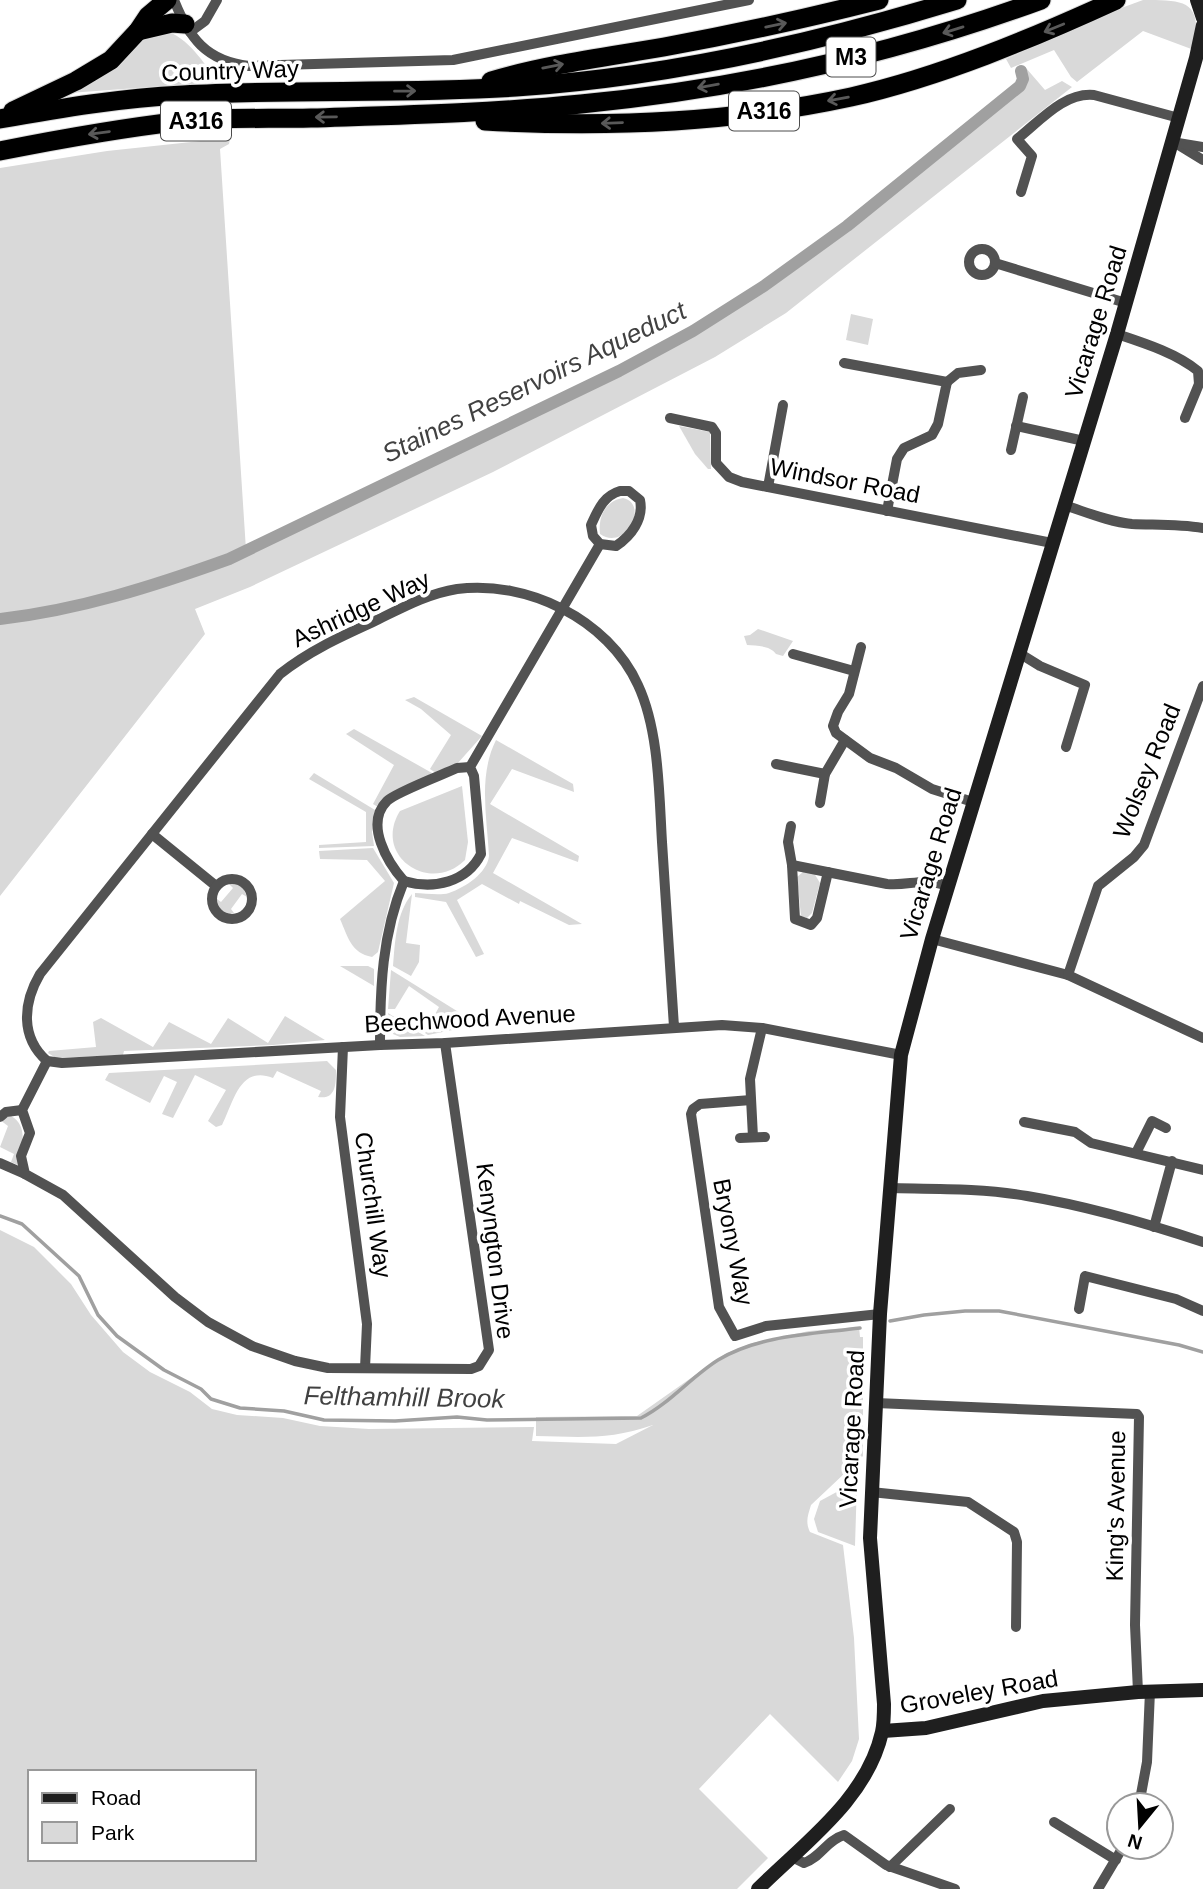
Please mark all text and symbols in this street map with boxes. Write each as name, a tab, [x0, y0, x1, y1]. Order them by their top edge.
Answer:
one-way arrow	[764, 17, 787, 31]
one-way arrow	[1043, 22, 1065, 35]
one-way arrow	[942, 24, 964, 37]
road number: M3	[826, 38, 876, 76]
street label: Country Way	[161, 55, 299, 86]
one-way arrow	[541, 59, 564, 72]
one-way arrow	[697, 80, 720, 93]
one-way arrow	[393, 84, 416, 97]
road number: A316	[729, 92, 799, 130]
one-way arrow	[827, 93, 850, 106]
road number: A316	[161, 102, 231, 140]
one-way arrow	[314, 111, 337, 124]
one-way arrow	[601, 117, 624, 130]
one-way arrow	[88, 127, 111, 140]
street label: Vicarage Road	[1059, 242, 1132, 402]
water label: Staines Reservoirs Aqueduct	[377, 294, 692, 469]
street label: Windsor Road	[768, 453, 922, 508]
street label: Ashridge Way	[288, 565, 434, 652]
street label: Wolsey Road	[1107, 700, 1186, 842]
street label: Vicarage Road	[894, 784, 967, 944]
street label: Beechwood Avenue	[364, 999, 576, 1038]
street label: Churchill Way	[350, 1130, 397, 1280]
street label: Kenyngton Drive	[471, 1161, 520, 1341]
street label: Bryony Way	[708, 1176, 759, 1308]
street label: Vicarage Road	[834, 1349, 869, 1509]
water label: Felthamhill Brook	[303, 1380, 507, 1414]
street label: King's Avenue	[1101, 1430, 1130, 1582]
street label: Groveley Road	[898, 1664, 1060, 1719]
legend	[28, 1770, 256, 1861]
text: Road	[91, 1786, 141, 1809]
north arrow	[1105, 1791, 1175, 1861]
text: Park	[91, 1821, 135, 1844]
text: N	[1125, 1830, 1145, 1854]

